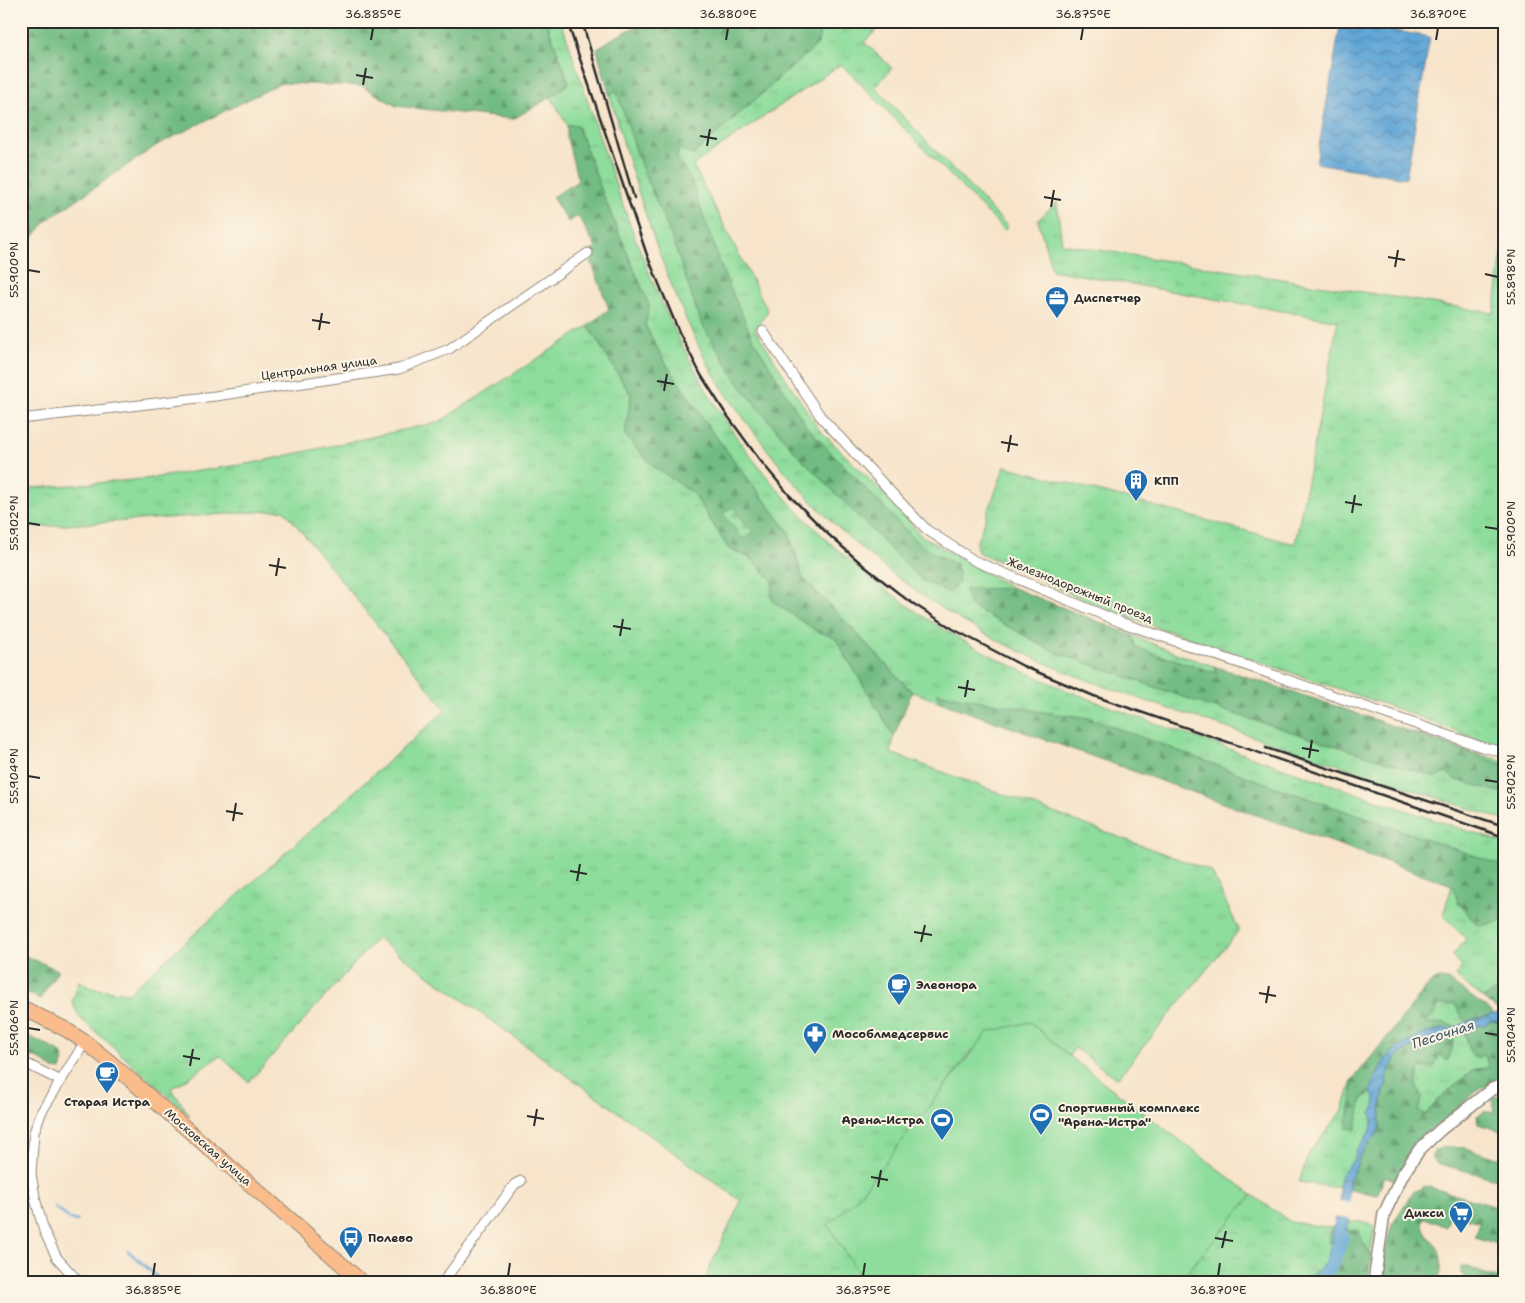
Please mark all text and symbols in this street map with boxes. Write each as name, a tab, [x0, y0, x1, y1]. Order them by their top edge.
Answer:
text: 36.885°E	[345, 6, 401, 22]
text: 36.880°E	[699, 6, 757, 22]
text: 36.875°E	[1055, 6, 1111, 22]
text: 36.870°E	[1410, 6, 1466, 22]
text: 55.900°N	[6, 242, 22, 298]
text: 55.898°N	[1503, 249, 1519, 305]
office icon: Диспетчер	[1044, 285, 1070, 319]
place label: Диспетчер	[1074, 290, 1141, 306]
street label: Центральная улица	[260, 352, 378, 384]
building icon: КПП	[1123, 468, 1149, 502]
place label: КПП	[1154, 473, 1179, 489]
text: 55.902°N	[6, 495, 22, 551]
text: 55.900°N	[1503, 501, 1519, 557]
street label: Железнодорожный проезд	[1004, 553, 1156, 627]
text: 55.904°N	[6, 748, 22, 804]
text: 55.902°N	[1503, 754, 1519, 810]
cafe icon: Элеонора	[886, 972, 912, 1006]
place label: Элеонора	[916, 977, 977, 993]
text: 55.906°N	[6, 1000, 22, 1056]
text: 55.904°N	[1503, 1007, 1519, 1063]
water label: Песочная	[1409, 1015, 1477, 1053]
pharmacy icon: Мособлмедсервис	[802, 1021, 828, 1055]
place label: Мособлмедсервис	[832, 1026, 949, 1042]
cafe icon: Старая Истра	[94, 1060, 120, 1094]
place label: Старая Истра	[64, 1094, 151, 1110]
place label: Спортивный комплекс "Арена-Истра"	[1058, 1100, 1200, 1130]
sports icon: Спортивный комплекс "Арена-Истра"	[1028, 1102, 1054, 1136]
street label: Московская улица	[161, 1105, 255, 1190]
sports icon: Арена-Истра	[929, 1107, 955, 1141]
place label: Арена-Истра	[841, 1112, 925, 1128]
supermarket icon: Дикси	[1448, 1200, 1474, 1234]
place label: Дикси	[1404, 1205, 1445, 1221]
bus stop icon: Полево	[338, 1225, 364, 1259]
place label: Полево	[368, 1230, 413, 1246]
text: 36.885°E	[125, 1282, 181, 1298]
text: 36.880°E	[479, 1282, 537, 1298]
text: 36.875°E	[835, 1282, 891, 1298]
text: 36.870°E	[1190, 1282, 1246, 1298]

